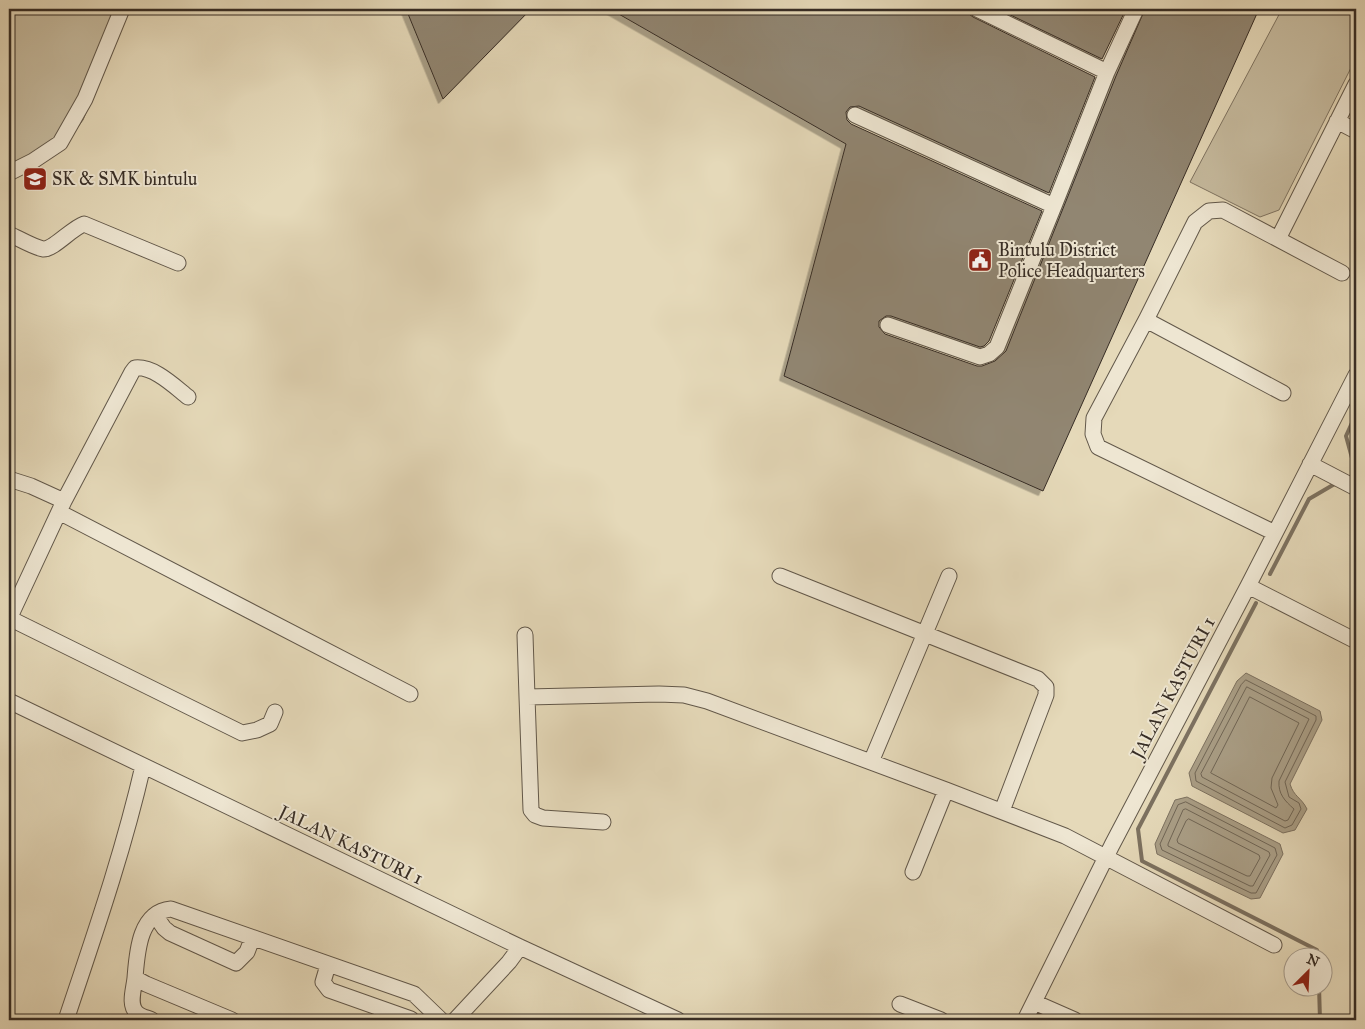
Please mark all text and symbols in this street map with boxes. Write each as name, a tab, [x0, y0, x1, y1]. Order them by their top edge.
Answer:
school or university icon: SK & SMK bintulu	[22, 166, 48, 192]
place label: SK & SMK bintulu	[52, 168, 198, 190]
place label: Bintulu District Police Headquarters	[998, 239, 1145, 283]
public building icon: Bintulu District Police Headquarters	[967, 247, 993, 273]
street label: JALAN KASTURI 1	[1125, 613, 1221, 765]
street label: JALAN KASTURI 1	[273, 800, 427, 890]
north arrow	[1282, 946, 1332, 996]
text: N	[1304, 950, 1322, 971]

